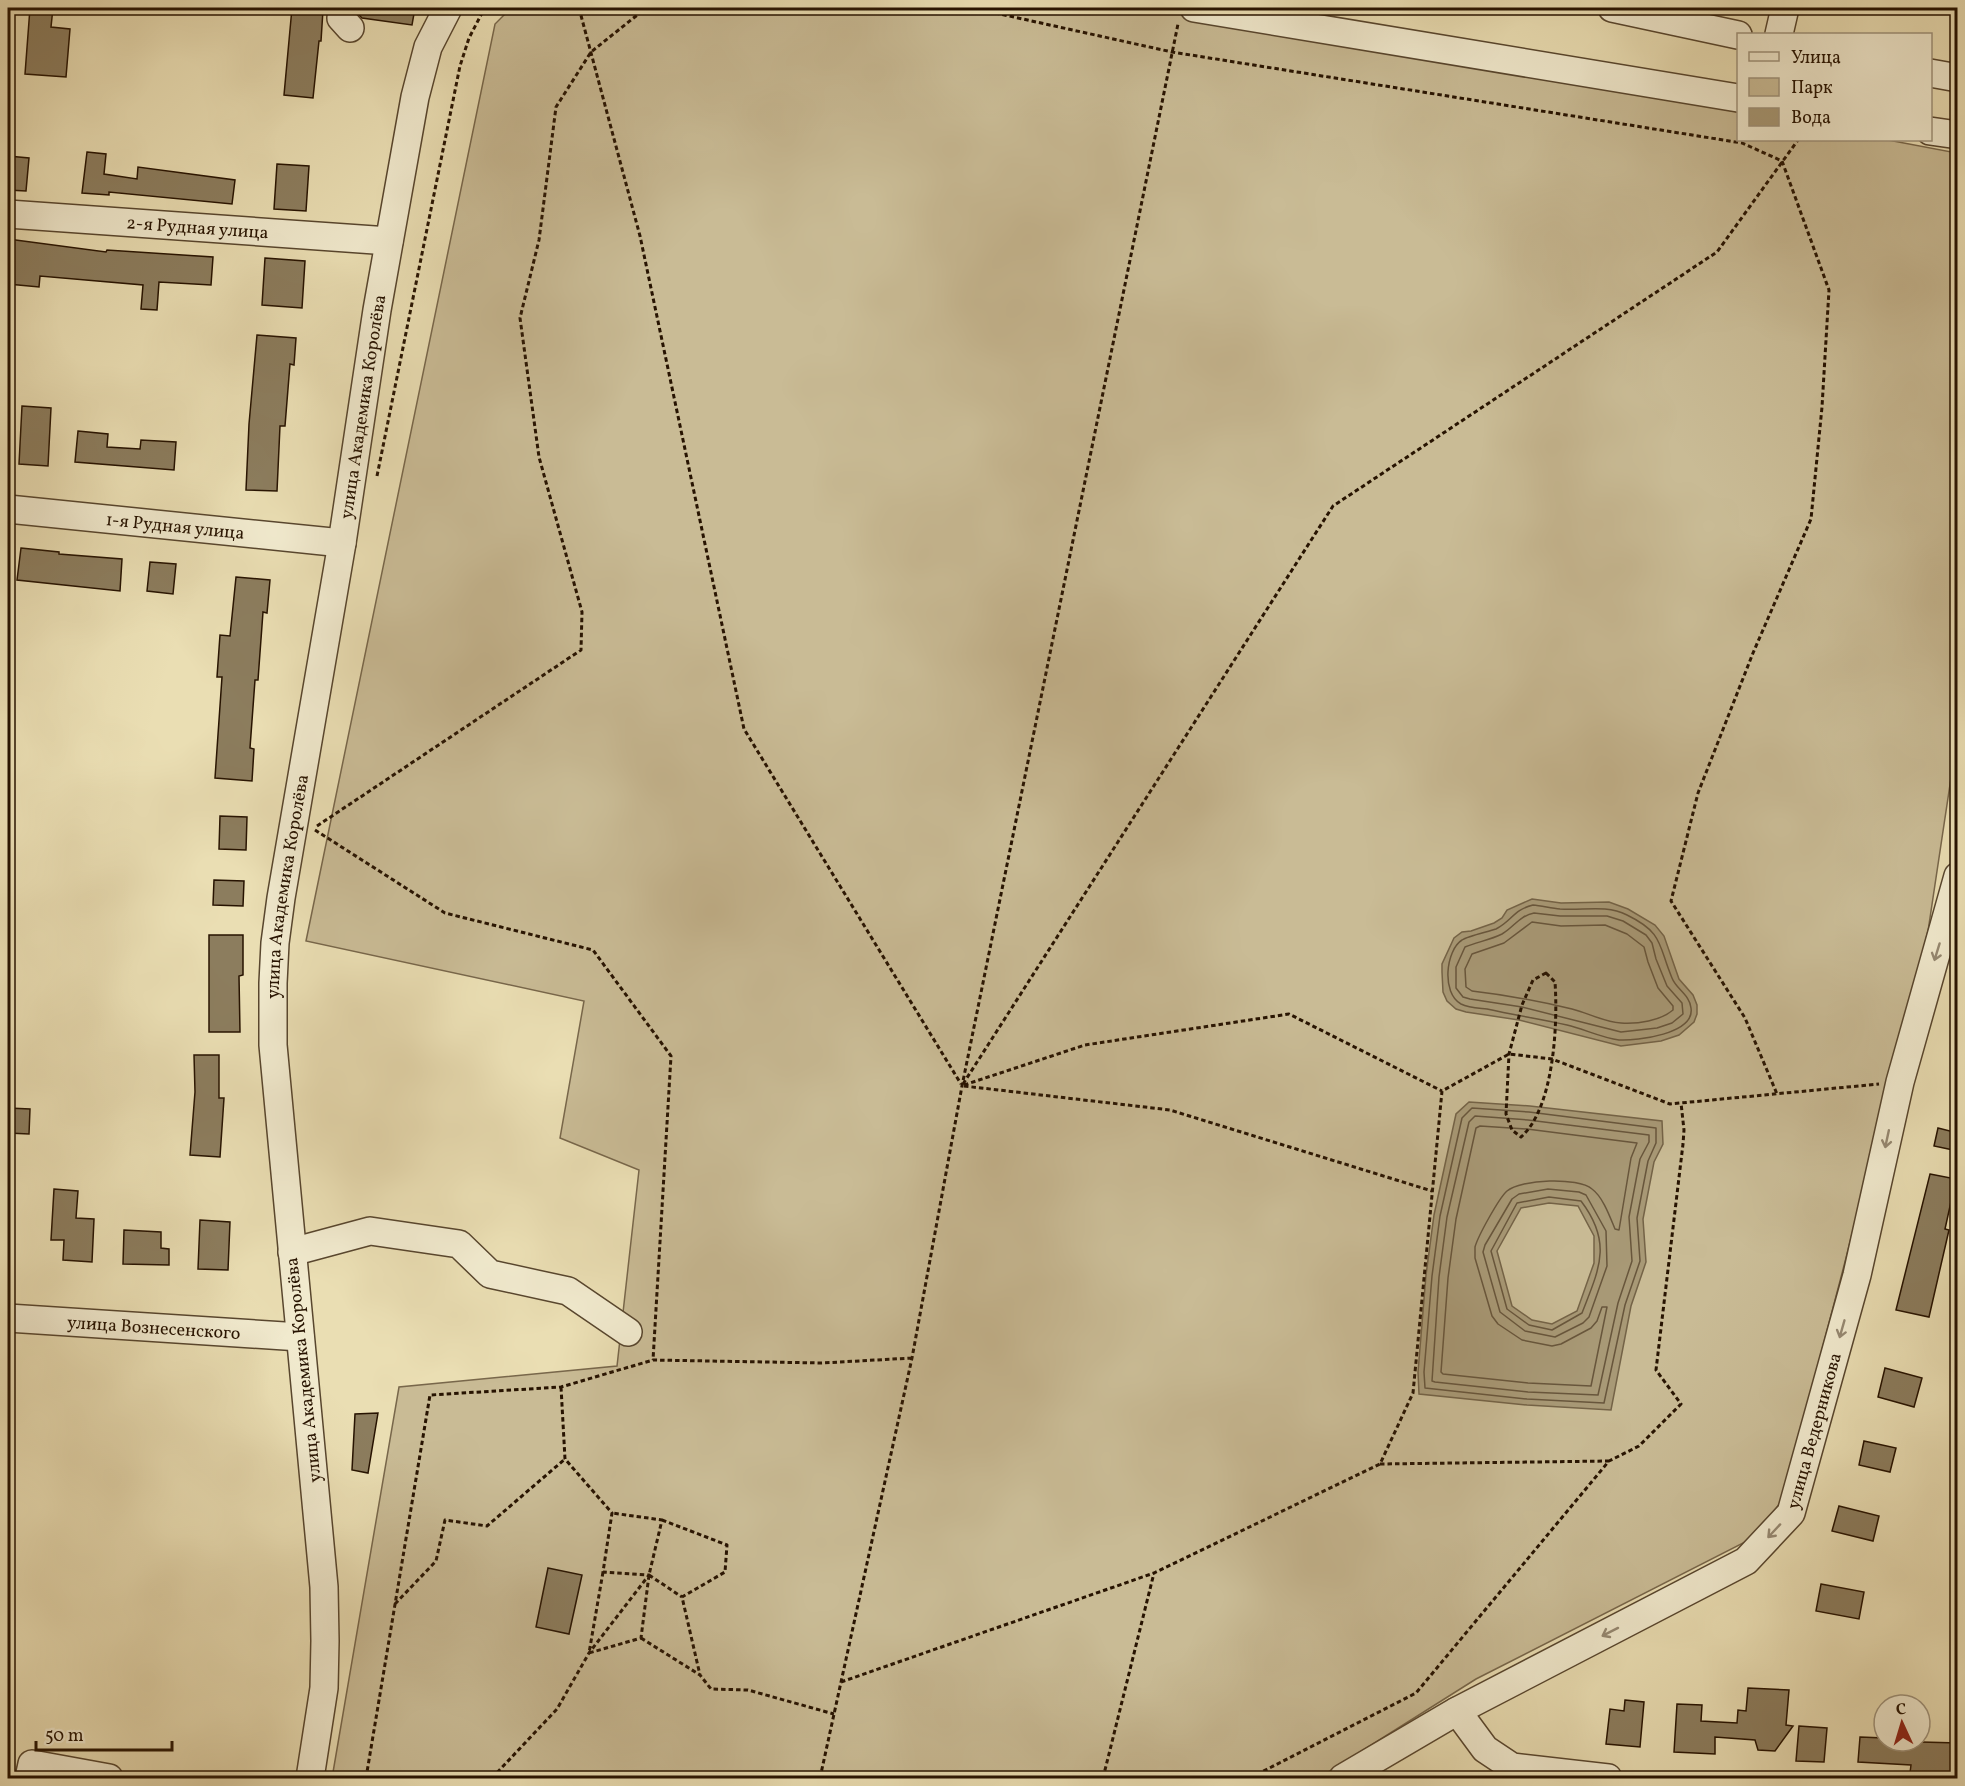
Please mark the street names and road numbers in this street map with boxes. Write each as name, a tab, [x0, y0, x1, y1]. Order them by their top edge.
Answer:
street label: 2-я Рудная улица	[125, 211, 269, 246]
street label: улица Академика Королёва	[335, 293, 394, 521]
street label: 1-я Рудная улица	[104, 508, 246, 547]
street label: улица Академика Королёва	[262, 773, 316, 999]
street label: улица Академика Королёва	[280, 1256, 329, 1484]
street label: улица Вознесенского	[66, 1311, 241, 1347]
street label: улица Ведерникова	[1782, 1350, 1849, 1512]

